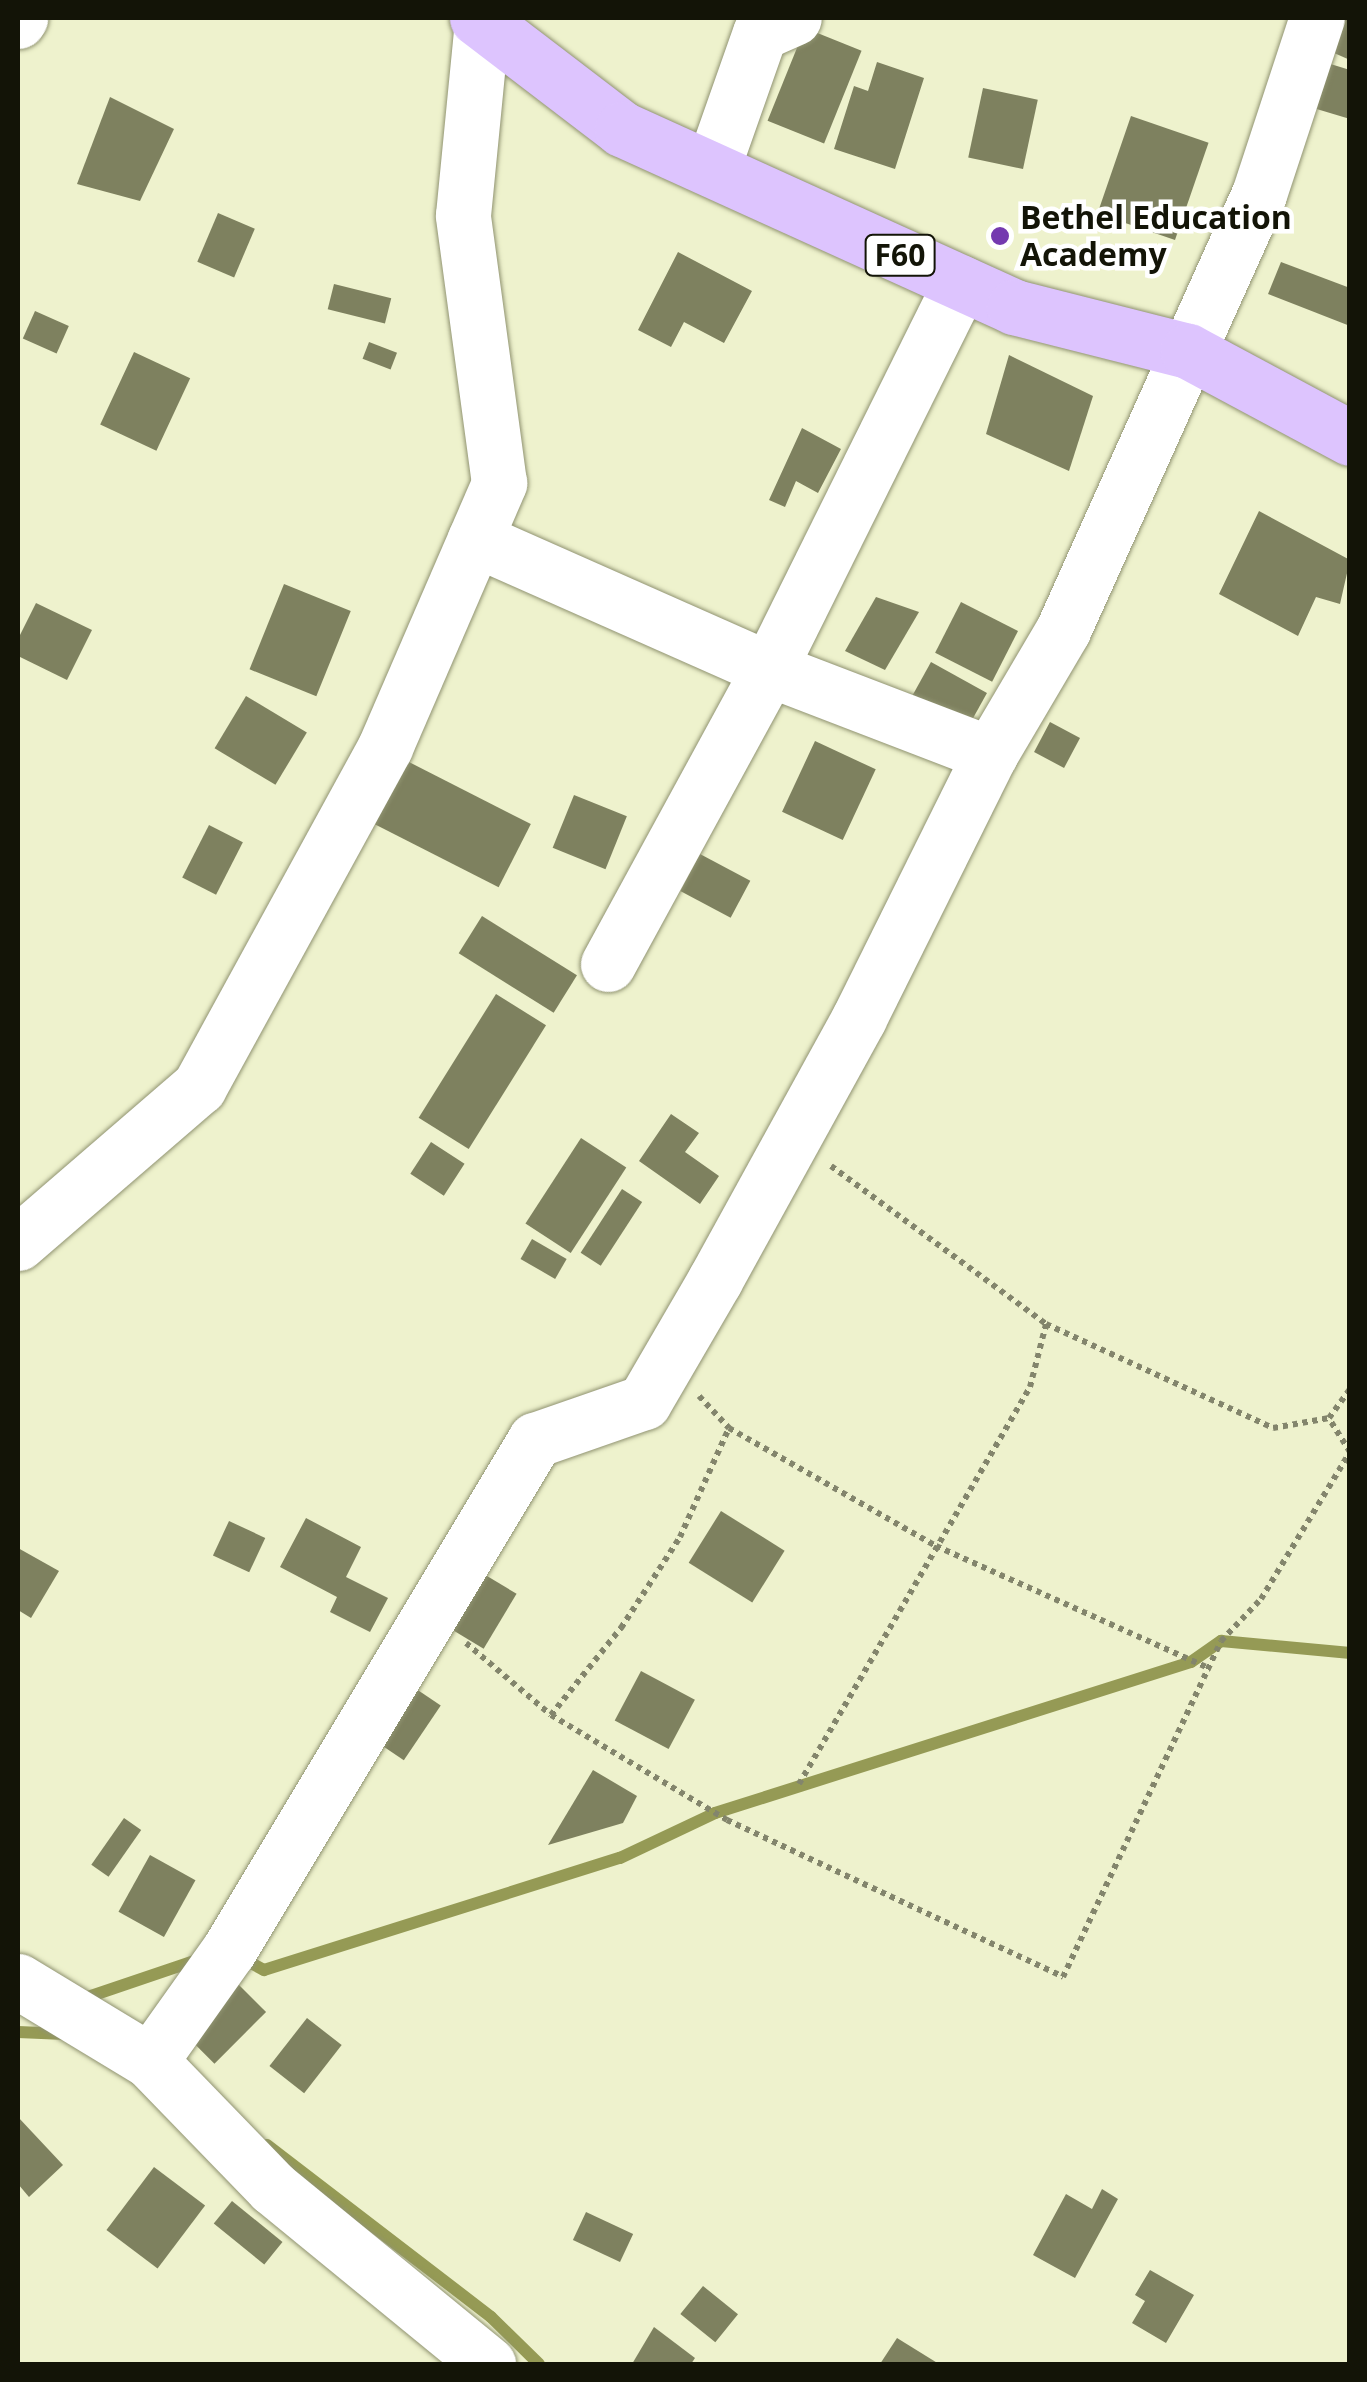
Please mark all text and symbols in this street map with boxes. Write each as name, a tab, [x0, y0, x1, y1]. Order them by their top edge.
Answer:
place label: Bethel Education Academy	[1020, 199, 1292, 274]
marker: Bethel Education Academy	[989, 225, 1011, 247]
road number: F60	[862, 230, 938, 280]

